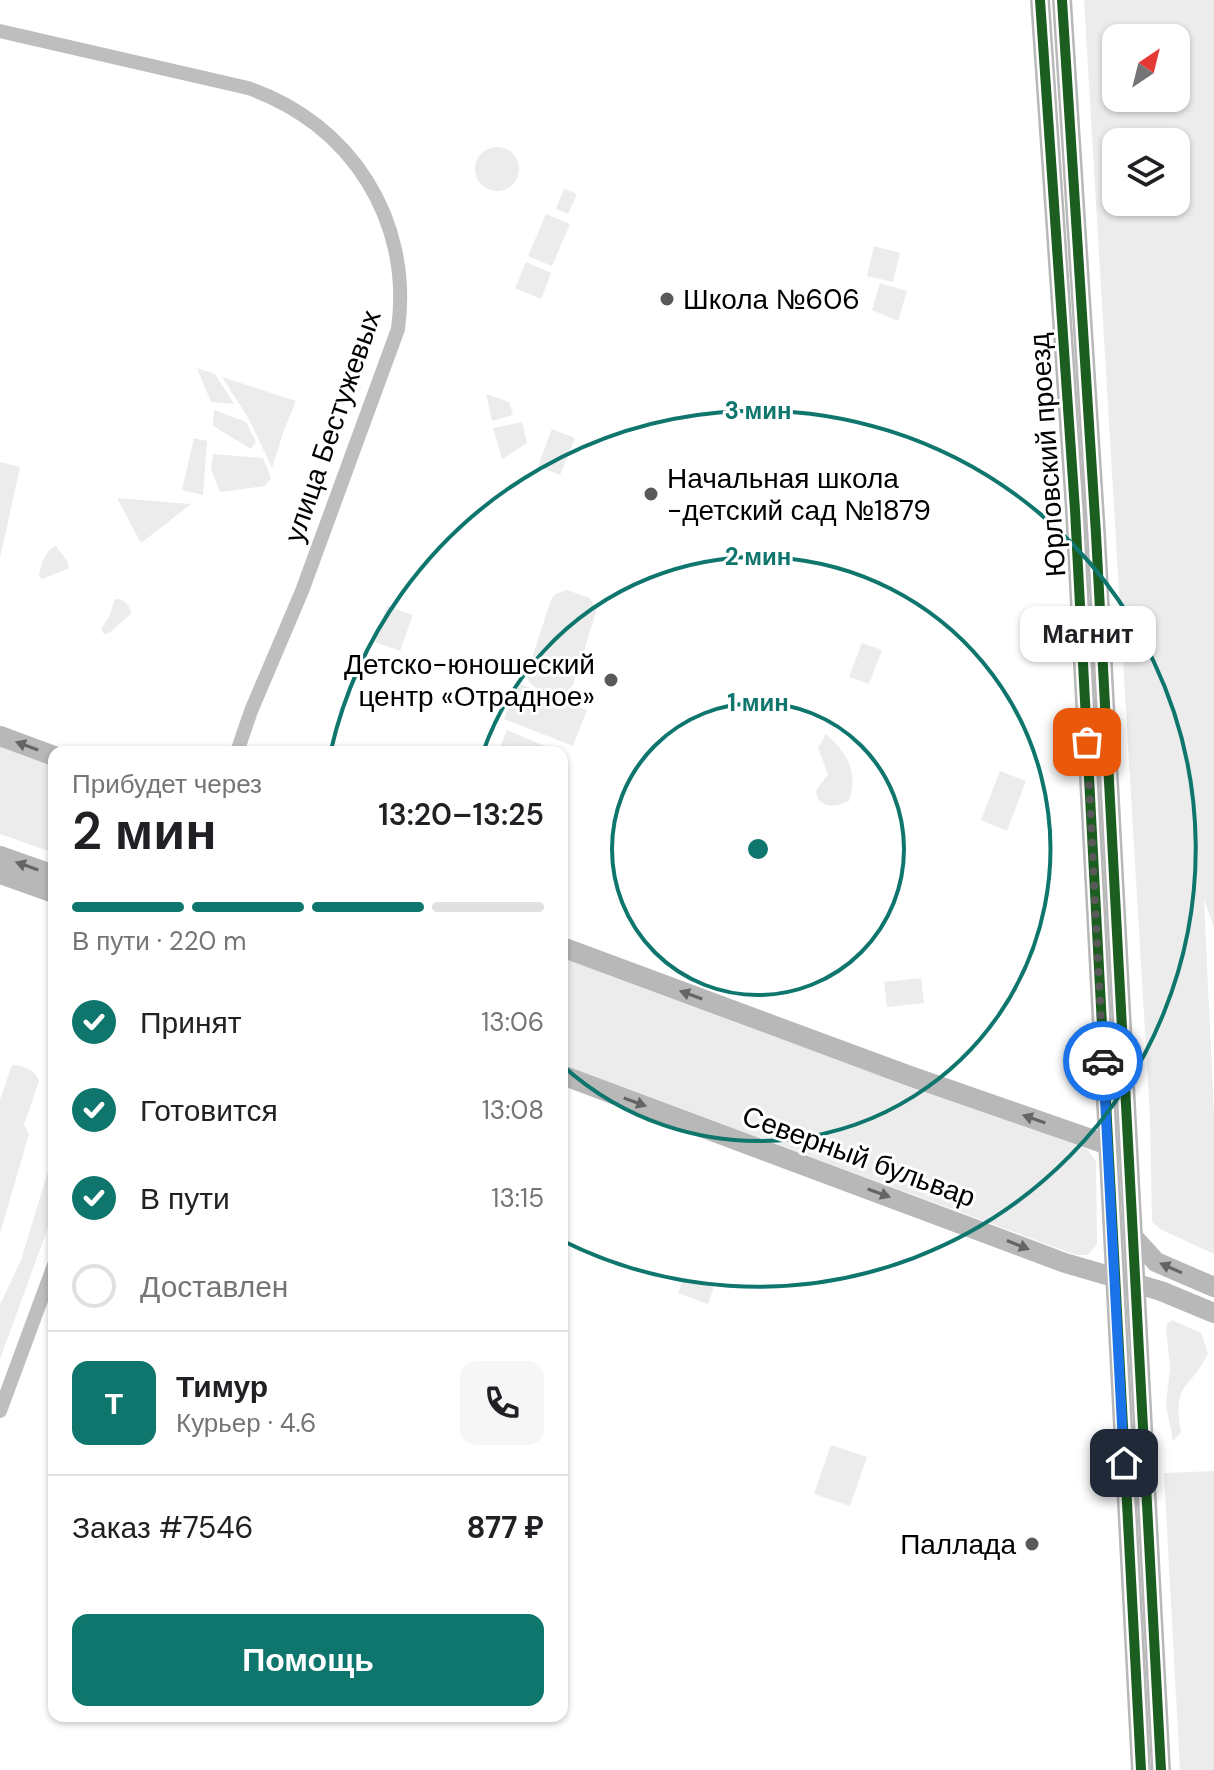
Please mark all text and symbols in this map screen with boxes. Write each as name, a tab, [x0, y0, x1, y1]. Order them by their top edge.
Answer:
north arrow	[1102, 24, 1190, 112]
map controls	[1102, 24, 1190, 216]
button: layers	[1102, 128, 1190, 216]
place label: Школа №606	[683, 281, 860, 318]
marker: Школа №606	[658, 290, 676, 308]
street label: улица Бестужевых	[275, 305, 390, 547]
street label: Юрловский проезд	[1021, 332, 1074, 578]
text: 3 мин	[724, 395, 792, 426]
place label: Начальная школа -детский сад №1879	[667, 460, 931, 529]
marker: Начальная школа -детский сад №1879	[642, 485, 660, 503]
text: 2 мин	[725, 541, 791, 572]
callout: Магнит	[1019, 606, 1155, 662]
text: Магнит	[1042, 617, 1134, 651]
place label: Детско-юношеский центр «Отрадное»	[344, 646, 595, 715]
marker: Детско-юношеский центр «Отрадное»	[602, 671, 620, 689]
text: 1 мин	[727, 687, 789, 718]
pin	[1053, 708, 1121, 776]
icon: bag	[1065, 720, 1109, 764]
one-way arrow	[15, 739, 39, 752]
text: Прибудет через	[72, 767, 262, 801]
text: 13:20–13:25	[378, 795, 544, 834]
text: 2 мин	[72, 797, 217, 865]
centre of rings	[744, 835, 772, 863]
one-way arrow	[15, 859, 39, 871]
text: В пути · 220 m	[72, 924, 246, 958]
one-way arrow	[679, 988, 703, 1001]
icon: check	[72, 1000, 116, 1044]
text: Принят	[140, 1003, 242, 1042]
text: 13:06	[481, 1005, 544, 1039]
courier	[1063, 1021, 1143, 1101]
icon: car	[1081, 1039, 1125, 1083]
icon: check	[72, 1088, 116, 1132]
text: Готовится	[140, 1091, 278, 1130]
text: 13:08	[482, 1093, 544, 1127]
one-way arrow	[623, 1097, 647, 1109]
street label: Северный бульвар	[737, 1097, 981, 1216]
one-way arrow	[1021, 1113, 1045, 1125]
icon: check	[72, 1176, 116, 1220]
text: В пути	[140, 1179, 230, 1218]
text: 13:15	[491, 1181, 544, 1215]
one-way arrow	[867, 1187, 891, 1200]
one-way arrow	[1007, 1239, 1031, 1252]
one-way arrow	[1159, 1262, 1183, 1275]
text: Доставлен	[140, 1267, 288, 1306]
button: phone	[460, 1361, 544, 1445]
text: Тимур	[176, 1367, 268, 1406]
text: Т	[105, 1384, 123, 1423]
text: Курьер · 4.6	[176, 1406, 316, 1440]
pin	[1090, 1429, 1158, 1497]
icon: home	[1102, 1441, 1146, 1485]
text: Заказ #7546	[72, 1508, 253, 1547]
text: 877 ₽	[466, 1508, 544, 1547]
place label: Паллада	[900, 1526, 1016, 1563]
marker: Паллада	[1023, 1535, 1041, 1553]
button: Помощь	[72, 1614, 544, 1706]

